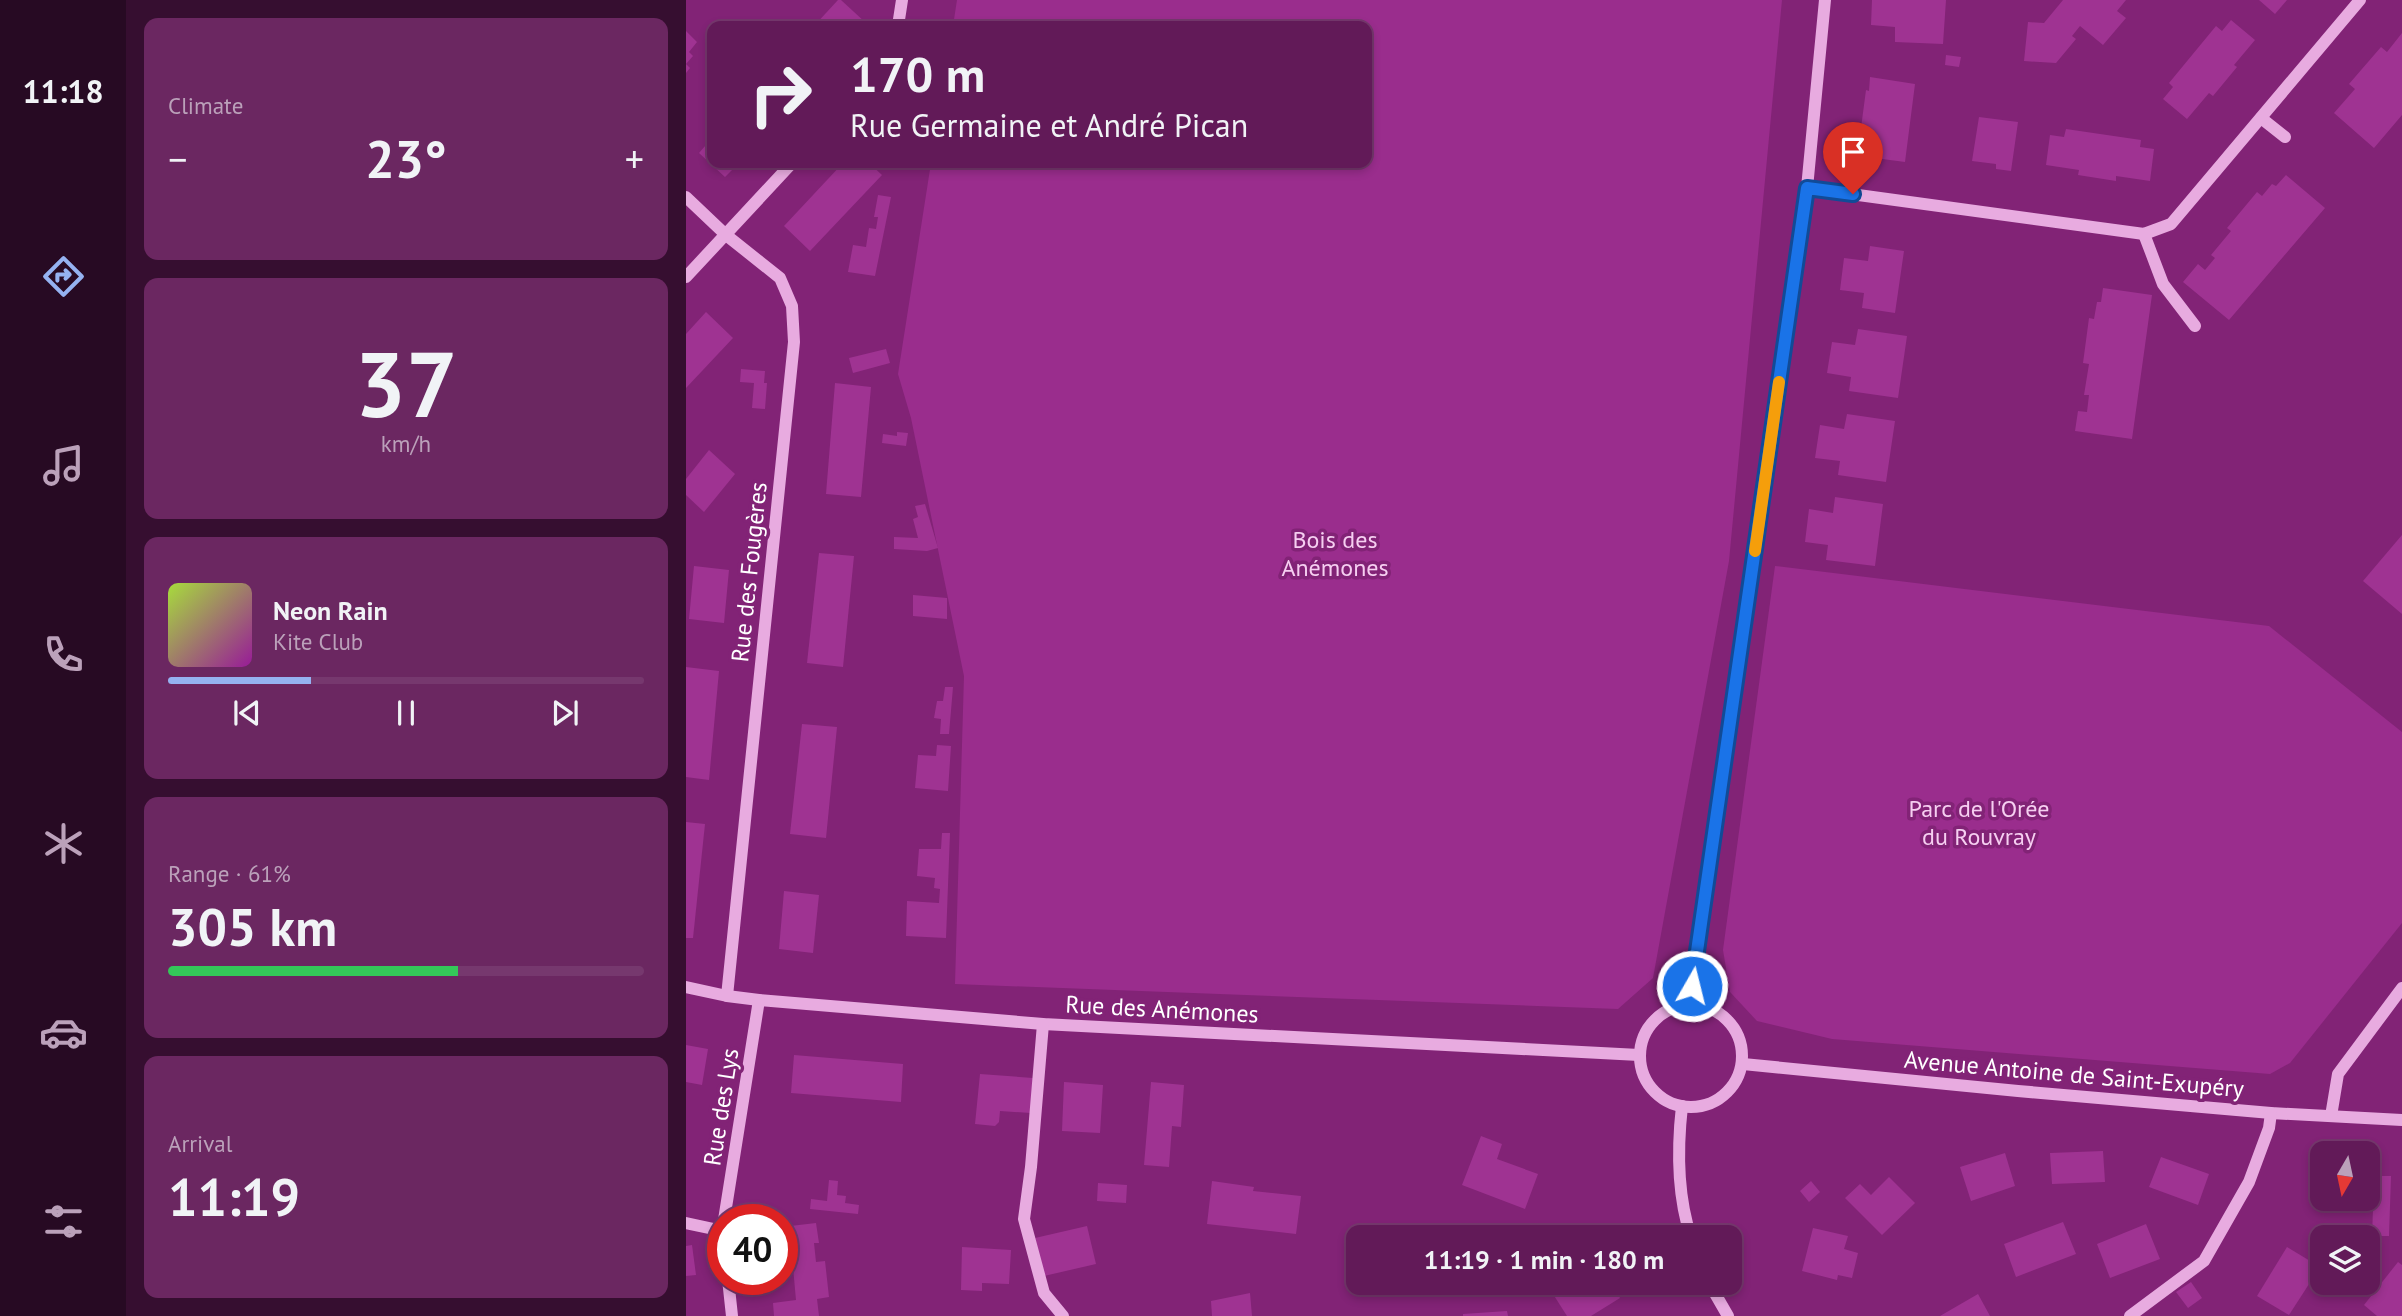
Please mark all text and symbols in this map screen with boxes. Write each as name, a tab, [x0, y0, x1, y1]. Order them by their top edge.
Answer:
text: 170 m	[850, 42, 985, 106]
icon: right	[735, 49, 826, 140]
text: 11:18	[22, 70, 104, 112]
text: Climate	[168, 91, 243, 120]
text: Rue Germaine et André Pican	[850, 104, 1248, 146]
pin	[1823, 122, 1883, 194]
text: 23°	[365, 125, 447, 192]
icon: arrive	[1834, 133, 1872, 171]
text: −	[168, 134, 187, 183]
text: +	[625, 134, 644, 183]
icon: directions	[39, 252, 88, 301]
text: 37	[354, 324, 458, 442]
text: km/h	[381, 429, 431, 458]
icon: music	[39, 441, 88, 490]
street label: Rue des Fougères	[724, 480, 774, 664]
park label: Bois des Anémones	[1281, 524, 1389, 583]
text: Neon Rain	[273, 594, 388, 627]
text: Kite Club	[273, 627, 363, 656]
icon: phone	[39, 630, 88, 679]
icon: previous	[228, 694, 266, 732]
icon: pause	[387, 694, 425, 732]
icon: next	[546, 694, 584, 732]
park label: Parc de l'Orée du Rouvray	[1909, 793, 2049, 852]
icon: climate	[39, 819, 88, 868]
text: Range · 61%	[168, 859, 291, 888]
text: 305 km	[168, 893, 337, 960]
position arrow	[1655, 949, 1729, 1023]
street label: Rue des Anémones	[1065, 988, 1259, 1030]
icon: car	[39, 1008, 88, 1057]
street label: Avenue Antoine de Saint-Exupéry	[1903, 1044, 2245, 1104]
street label: Rue des Lys	[696, 1046, 746, 1168]
text: Arrival	[168, 1129, 232, 1158]
north arrow	[2310, 1141, 2380, 1211]
map controls	[2310, 1141, 2380, 1295]
text: 11:19	[168, 1163, 300, 1230]
icon: filters	[39, 1197, 88, 1246]
speed limit sign: 40	[707, 1204, 798, 1295]
button: layers	[2310, 1225, 2380, 1295]
text: 11:19 · 1 min · 180 m	[1424, 1243, 1664, 1276]

